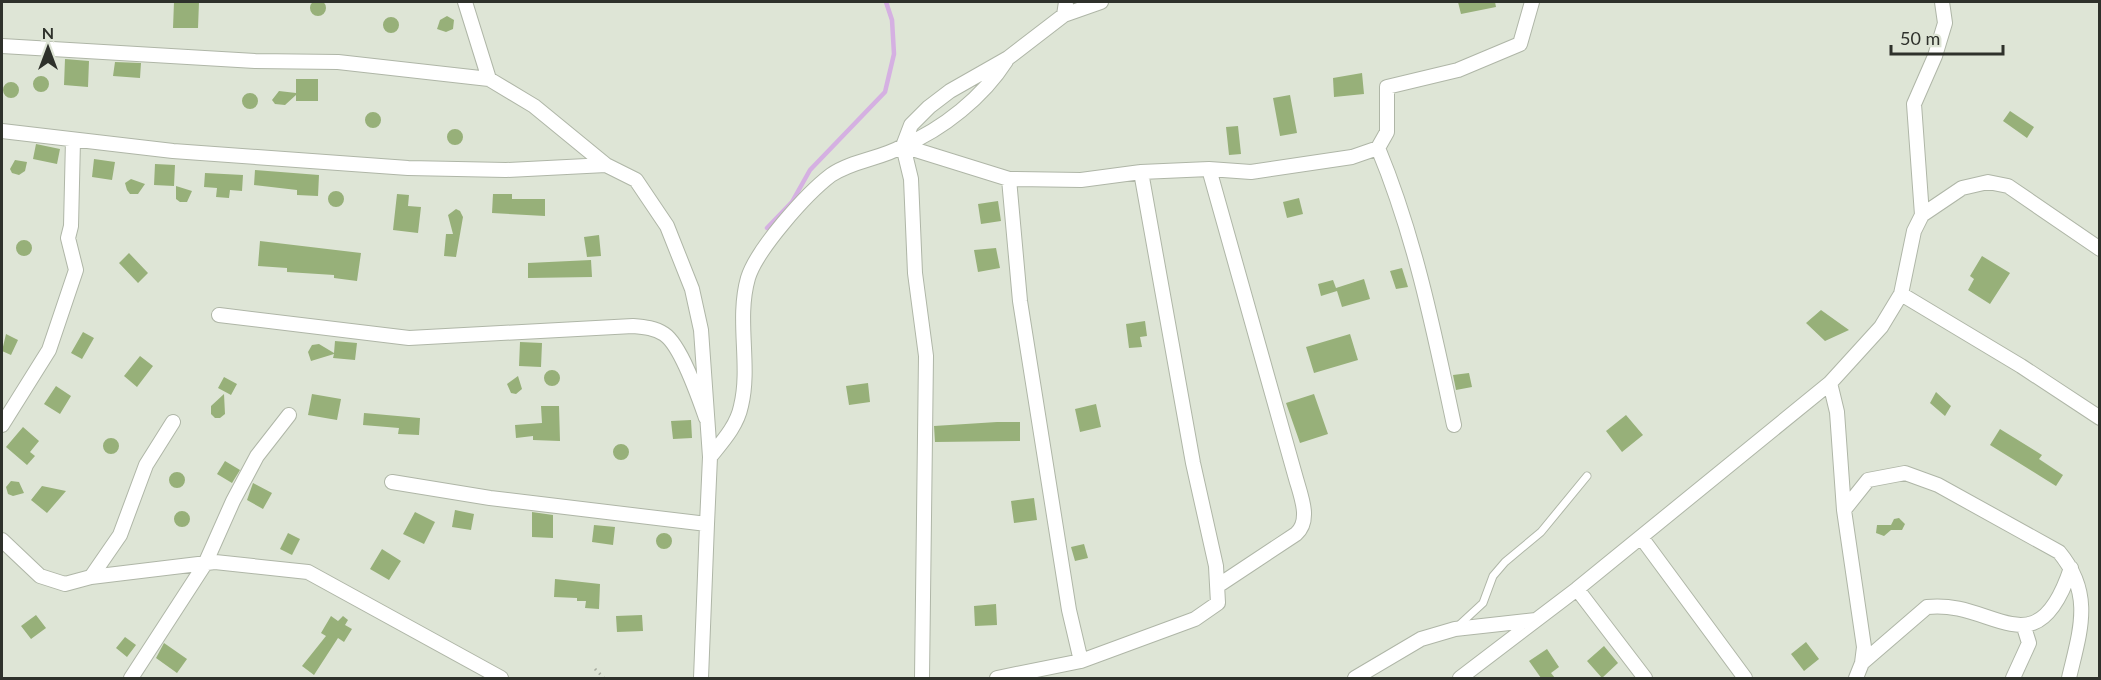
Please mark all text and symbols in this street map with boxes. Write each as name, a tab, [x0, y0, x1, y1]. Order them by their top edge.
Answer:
north arrow	[18, 18, 78, 78]
scale bar	[1891, 18, 2004, 56]
text: N	[42, 23, 54, 42]
text: 50 m	[1900, 27, 1940, 49]

